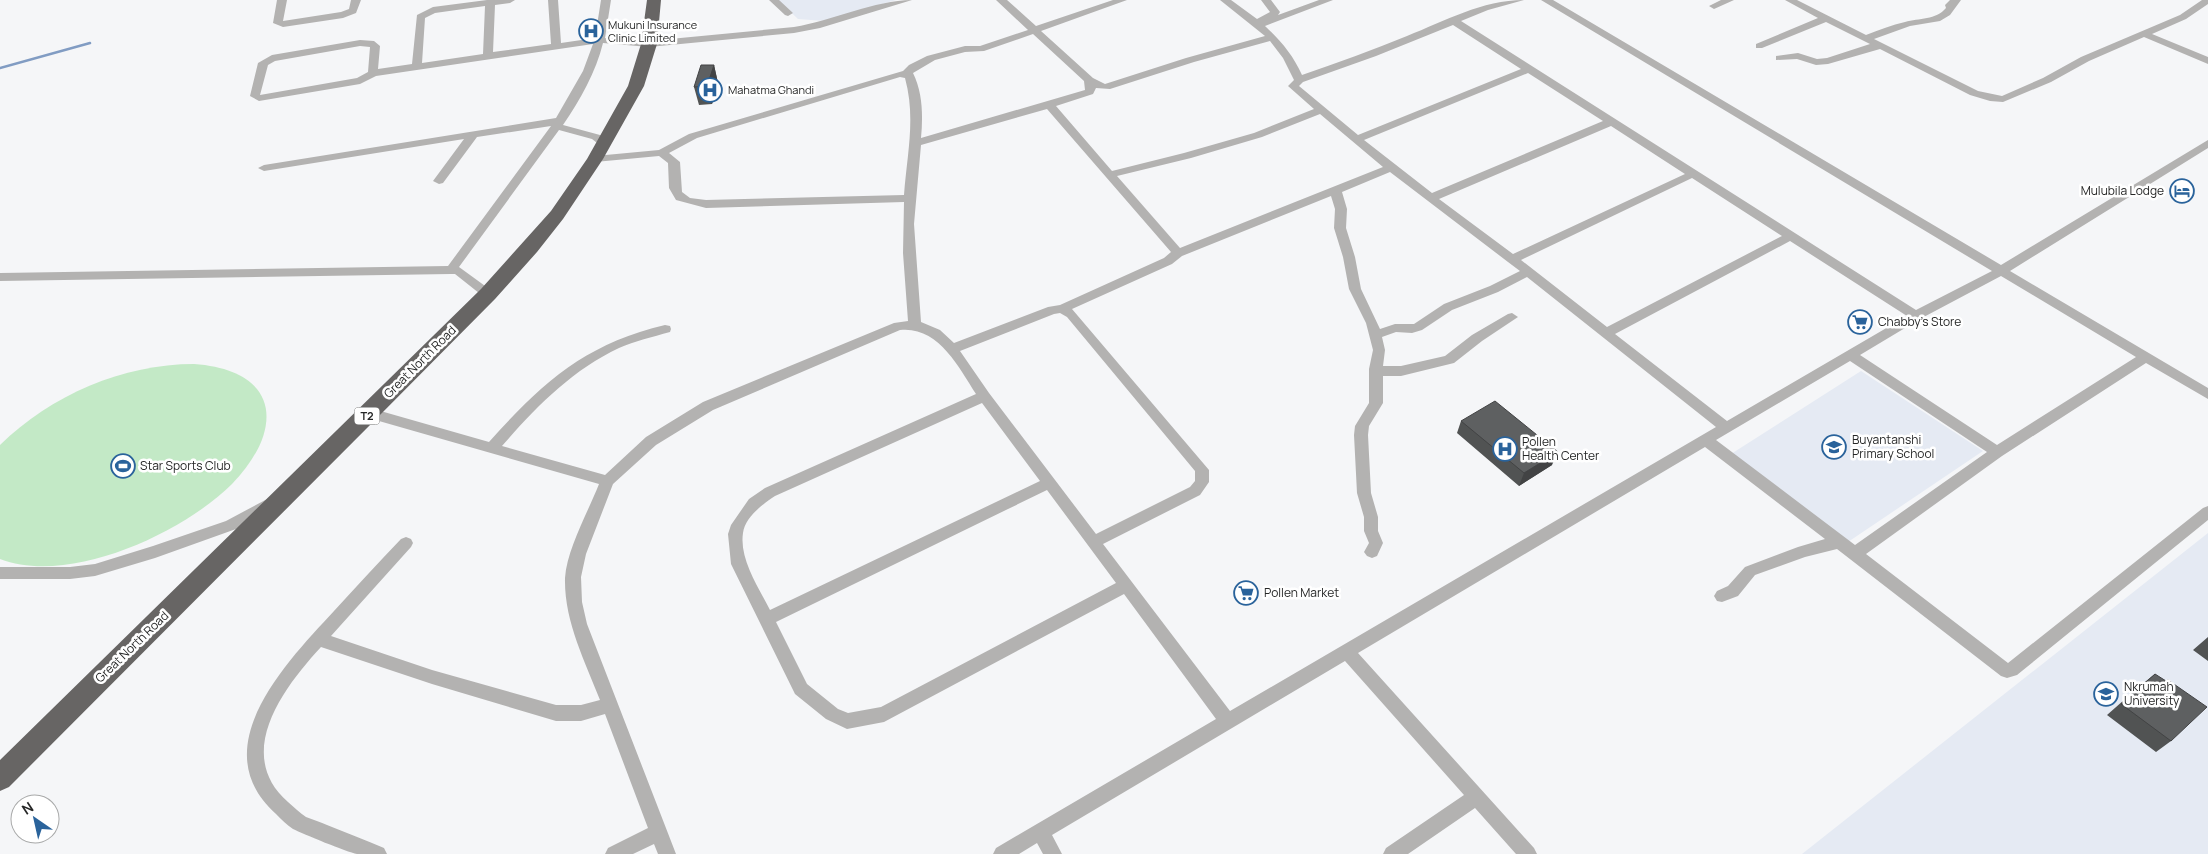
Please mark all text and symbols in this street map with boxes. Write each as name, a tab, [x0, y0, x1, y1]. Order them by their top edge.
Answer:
place label: Mukuni Insurance Clinic Limited	[608, 17, 698, 45]
hospital icon: Mukuni Insurance Clinic Limited	[578, 18, 604, 44]
hospital icon: Mahatma Ghandi	[697, 77, 723, 103]
place label: Mahatma Ghandi	[728, 82, 814, 97]
hotel icon: Mulubila Lodge	[2169, 178, 2195, 204]
place label: Mulubila Lodge	[2081, 182, 2164, 199]
supermarket icon: Chabby's Store	[1847, 309, 1873, 335]
place label: Chabby's Store	[1878, 313, 1961, 330]
street label: Great North Road	[380, 322, 460, 402]
road number: T2	[354, 408, 380, 424]
place label: Buyantanshi Primary School	[1852, 431, 1934, 462]
place label: Pollen Health Center	[1522, 433, 1600, 464]
school or university icon: Buyantanshi Primary School	[1821, 434, 1847, 460]
hospital icon: Pollen Health Center	[1492, 436, 1518, 462]
sports icon: Star Sports Club	[110, 453, 136, 479]
place label: Star Sports Club	[140, 457, 231, 474]
supermarket icon: Pollen Market	[1233, 580, 1259, 606]
place label: Pollen Market	[1264, 584, 1339, 601]
street label: Great North Road	[91, 607, 172, 686]
place label: Nkrumah University	[2124, 678, 2180, 709]
school or university icon: Nkrumah University	[2093, 681, 2119, 707]
north arrow	[10, 794, 60, 844]
text: N	[18, 797, 37, 818]

